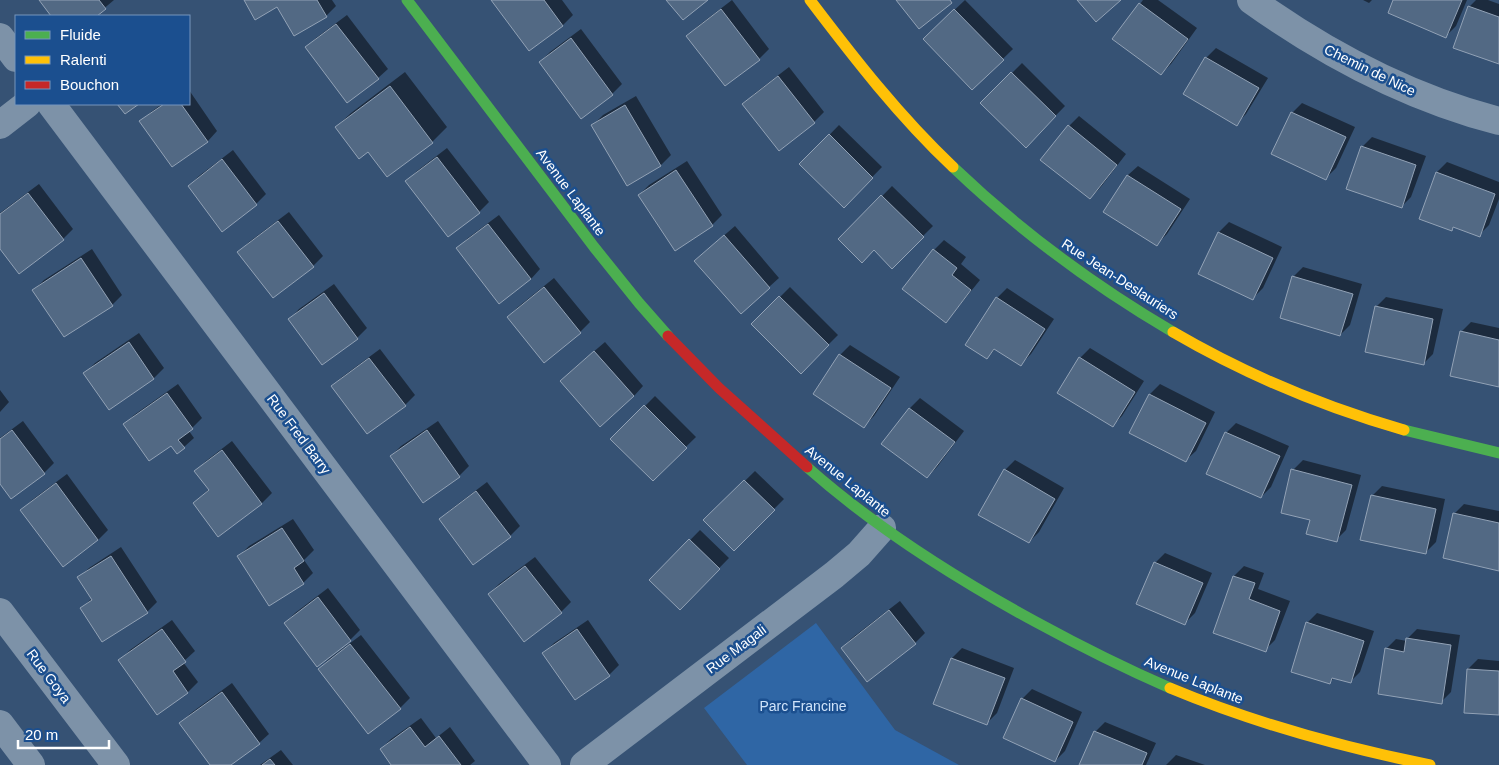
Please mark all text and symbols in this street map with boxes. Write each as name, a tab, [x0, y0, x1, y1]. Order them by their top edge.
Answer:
legend	[15, 15, 190, 105]
text: Fluide	[60, 26, 101, 43]
street label: Chemin de Nice	[1322, 41, 1418, 99]
text: Ralenti	[60, 51, 107, 68]
text: Bouchon	[60, 76, 119, 93]
street label: Avenue Laplante	[533, 145, 609, 239]
street label: Rue Jean-Deslauriers	[1059, 235, 1181, 323]
street label: Rue Fred Barry	[264, 391, 334, 477]
street label: Avenue Laplante	[802, 442, 894, 520]
street label: Rue Magali	[703, 621, 769, 677]
street label: Rue Goya	[24, 646, 74, 706]
street label: Avenue Laplante	[1142, 653, 1246, 707]
park label: Parc Francine	[759, 698, 847, 714]
scale bar	[18, 718, 109, 750]
text: 20 m	[25, 726, 58, 743]

